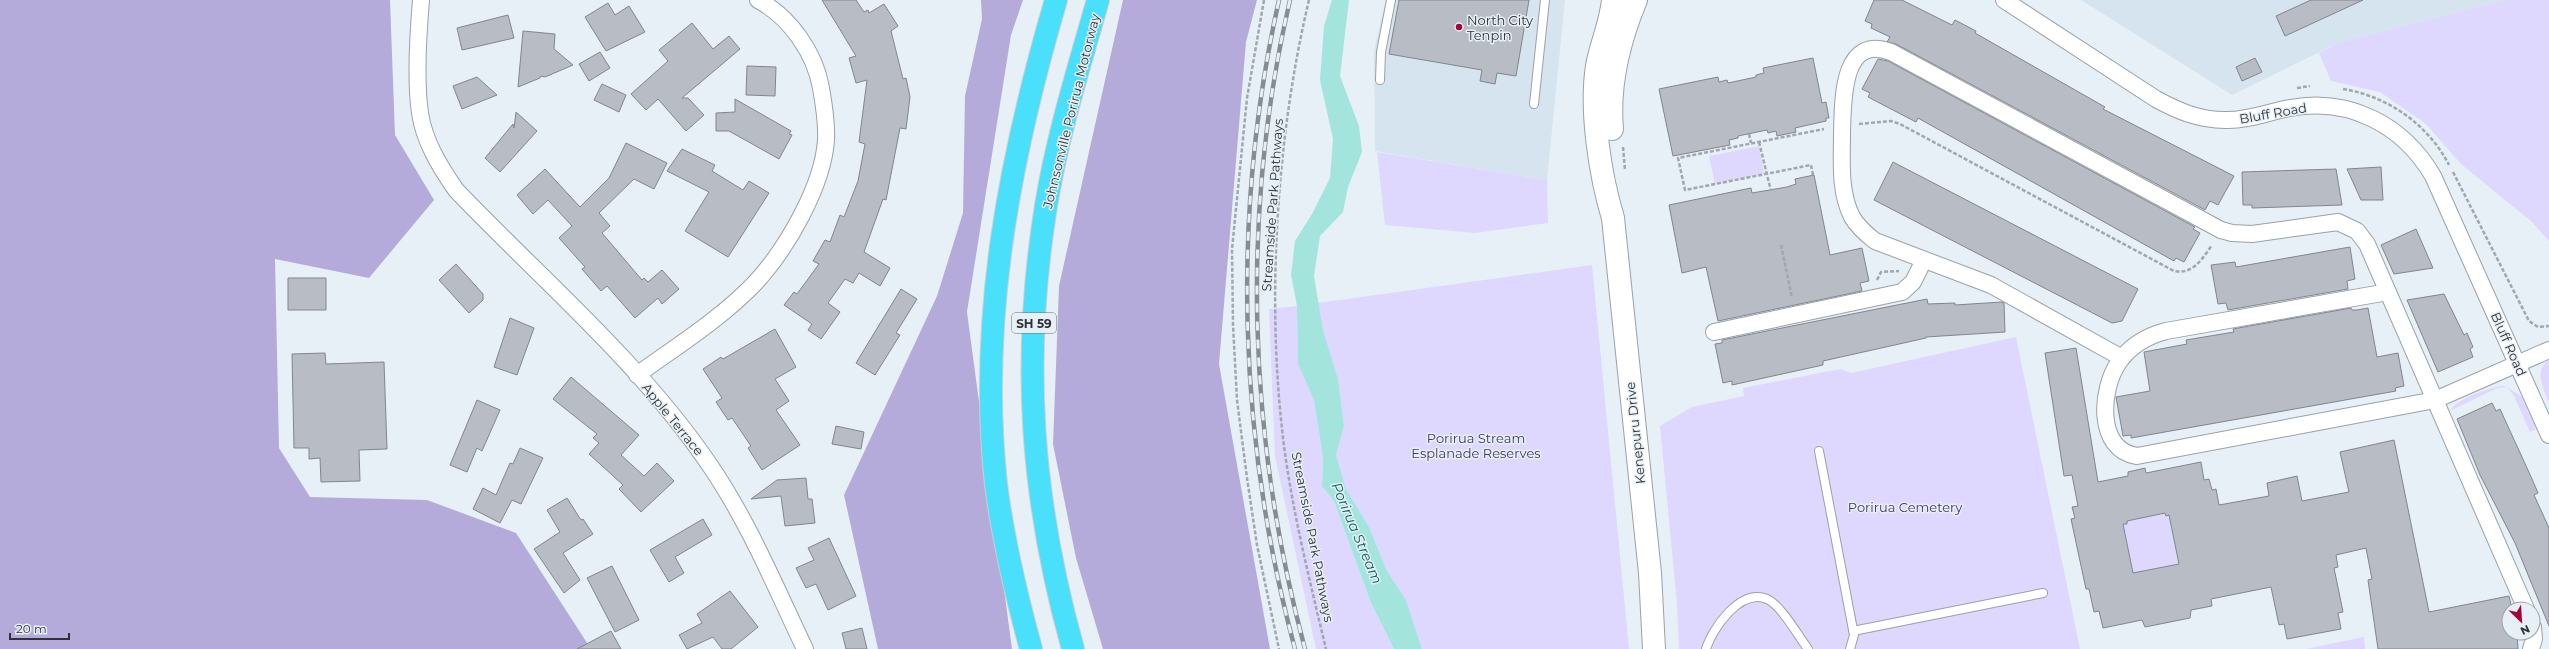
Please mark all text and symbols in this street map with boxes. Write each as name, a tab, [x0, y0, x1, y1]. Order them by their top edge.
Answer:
street label: Johnsonville Porirua Motorway	[1039, 11, 1103, 211]
place label: North City Tenpin	[1467, 12, 1534, 43]
marker: North City Tenpin	[1454, 22, 1464, 32]
street label: Bluff Road	[2238, 99, 2308, 127]
street label: Streamside Park Pathways	[1258, 118, 1286, 292]
street label: Bluff Road	[2488, 310, 2530, 378]
road number: SH 59	[1012, 313, 1056, 333]
street label: Apple Terrace	[639, 379, 707, 459]
street label: Kenepuru Drive	[1622, 381, 1648, 485]
park label: Porirua Stream Esplanade Reserves	[1411, 430, 1541, 461]
street label: Streamside Park Pathways	[1289, 451, 1337, 623]
water label: Porirua Stream	[1327, 479, 1387, 587]
park label: Porirua Cemetery	[1848, 499, 1963, 515]
north arrow	[2501, 601, 2541, 641]
scale bar	[10, 615, 69, 641]
text: 20 m	[16, 621, 47, 636]
text: N	[2518, 622, 2532, 638]

